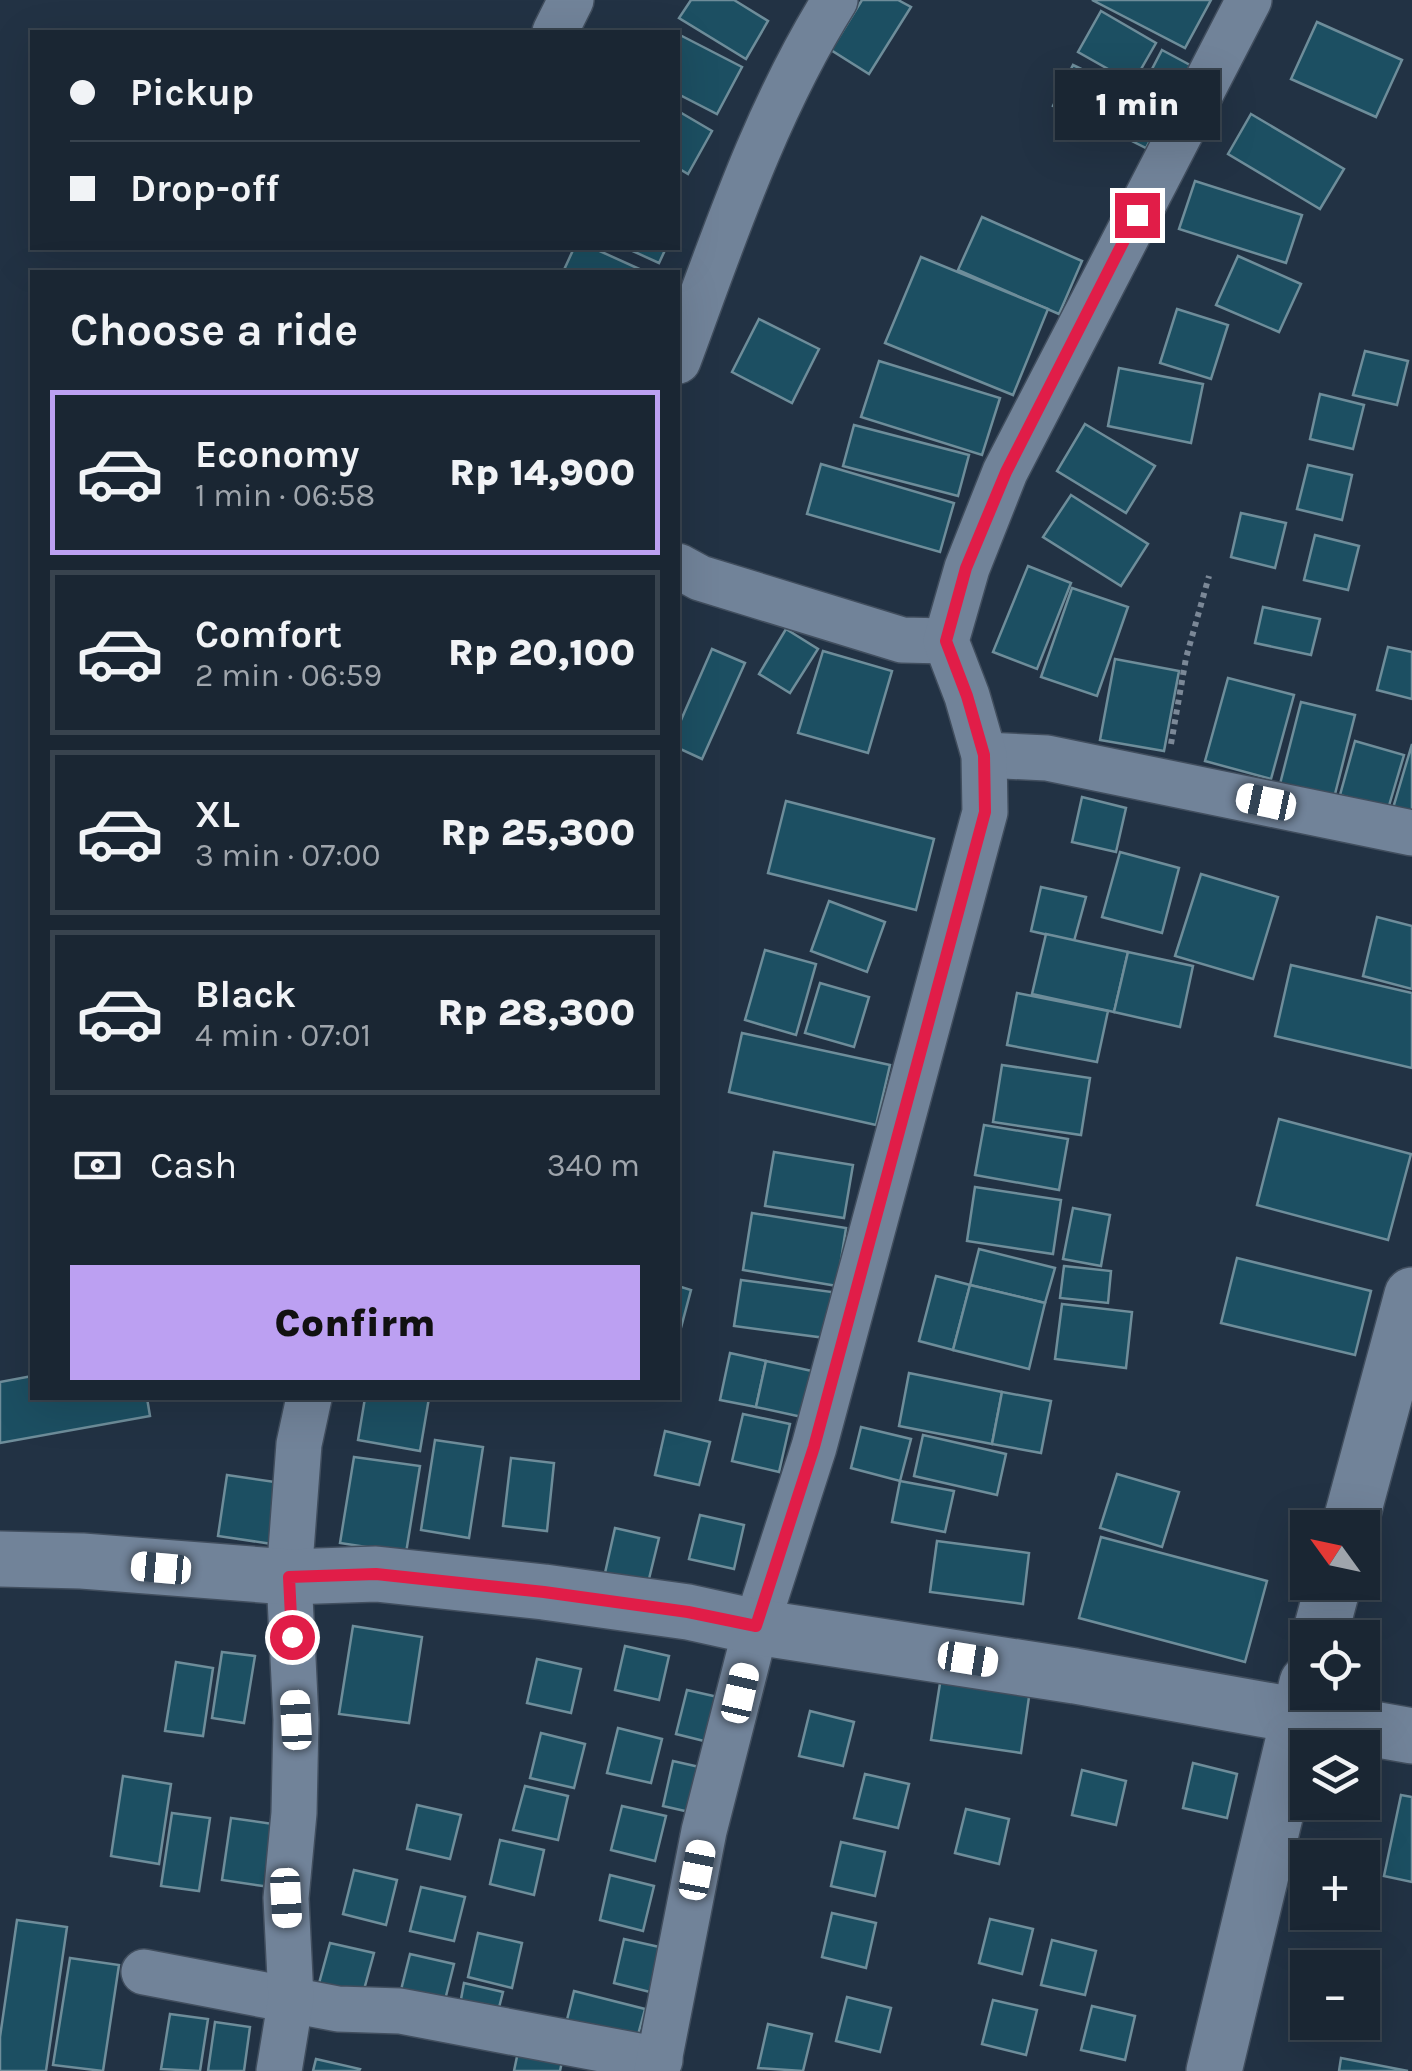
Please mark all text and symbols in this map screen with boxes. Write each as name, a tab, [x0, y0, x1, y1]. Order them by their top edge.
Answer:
text: Pickup	[130, 70, 254, 115]
callout: 1 min	[1054, 70, 1220, 140]
text: 1 min	[1096, 86, 1179, 123]
text: Drop-off	[130, 166, 279, 211]
route end	[1115, 193, 1160, 238]
text: Choose a ride	[70, 304, 358, 356]
icon: car	[75, 428, 165, 518]
text: Economy	[195, 432, 359, 477]
text: Rp 14,900	[449, 450, 635, 495]
text: 1 min · 06:58	[195, 477, 375, 514]
icon: car	[75, 608, 165, 698]
text: Comfort	[195, 612, 342, 657]
text: Rp 20,100	[448, 630, 635, 675]
text: 2 min · 06:59	[195, 657, 382, 694]
car	[1234, 781, 1298, 823]
icon: car	[75, 788, 165, 878]
text: XL	[195, 792, 240, 837]
text: Rp 25,300	[441, 810, 635, 855]
text: 3 min · 07:00	[195, 837, 381, 874]
icon: car	[75, 968, 165, 1058]
text: Black	[195, 972, 296, 1017]
text: Rp 28,300	[438, 990, 635, 1035]
text: 4 min · 07:01	[195, 1017, 371, 1054]
icon: cash	[70, 1138, 125, 1193]
text: Cash	[150, 1143, 237, 1188]
text: 340 m	[547, 1147, 640, 1184]
button: Confirm	[70, 1265, 640, 1380]
north arrow	[1290, 1510, 1380, 1600]
map controls	[1290, 1510, 1380, 2040]
car	[130, 1550, 192, 1586]
route start	[270, 1615, 315, 1660]
button: locate	[1290, 1620, 1380, 1710]
car	[936, 1639, 1000, 1679]
car	[719, 1660, 761, 1726]
car	[279, 1689, 313, 1751]
button: layers	[1290, 1730, 1380, 1820]
car	[677, 1838, 717, 1902]
button: +	[1290, 1840, 1380, 1930]
car	[269, 1867, 303, 1929]
button: −	[1290, 1950, 1380, 2040]

